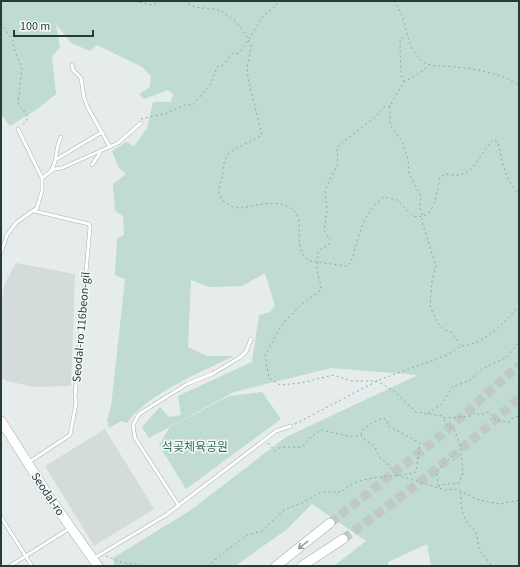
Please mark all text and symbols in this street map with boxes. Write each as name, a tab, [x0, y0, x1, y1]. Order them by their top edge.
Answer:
scale bar	[14, 12, 93, 38]
text: 100 m	[20, 18, 50, 35]
street label: Seodal-ro 116beon-gil	[68, 271, 95, 383]
park label: 석곶체육공원	[162, 439, 228, 456]
street label: Seodal-ro	[27, 469, 68, 519]
one-way arrow	[297, 540, 308, 549]

